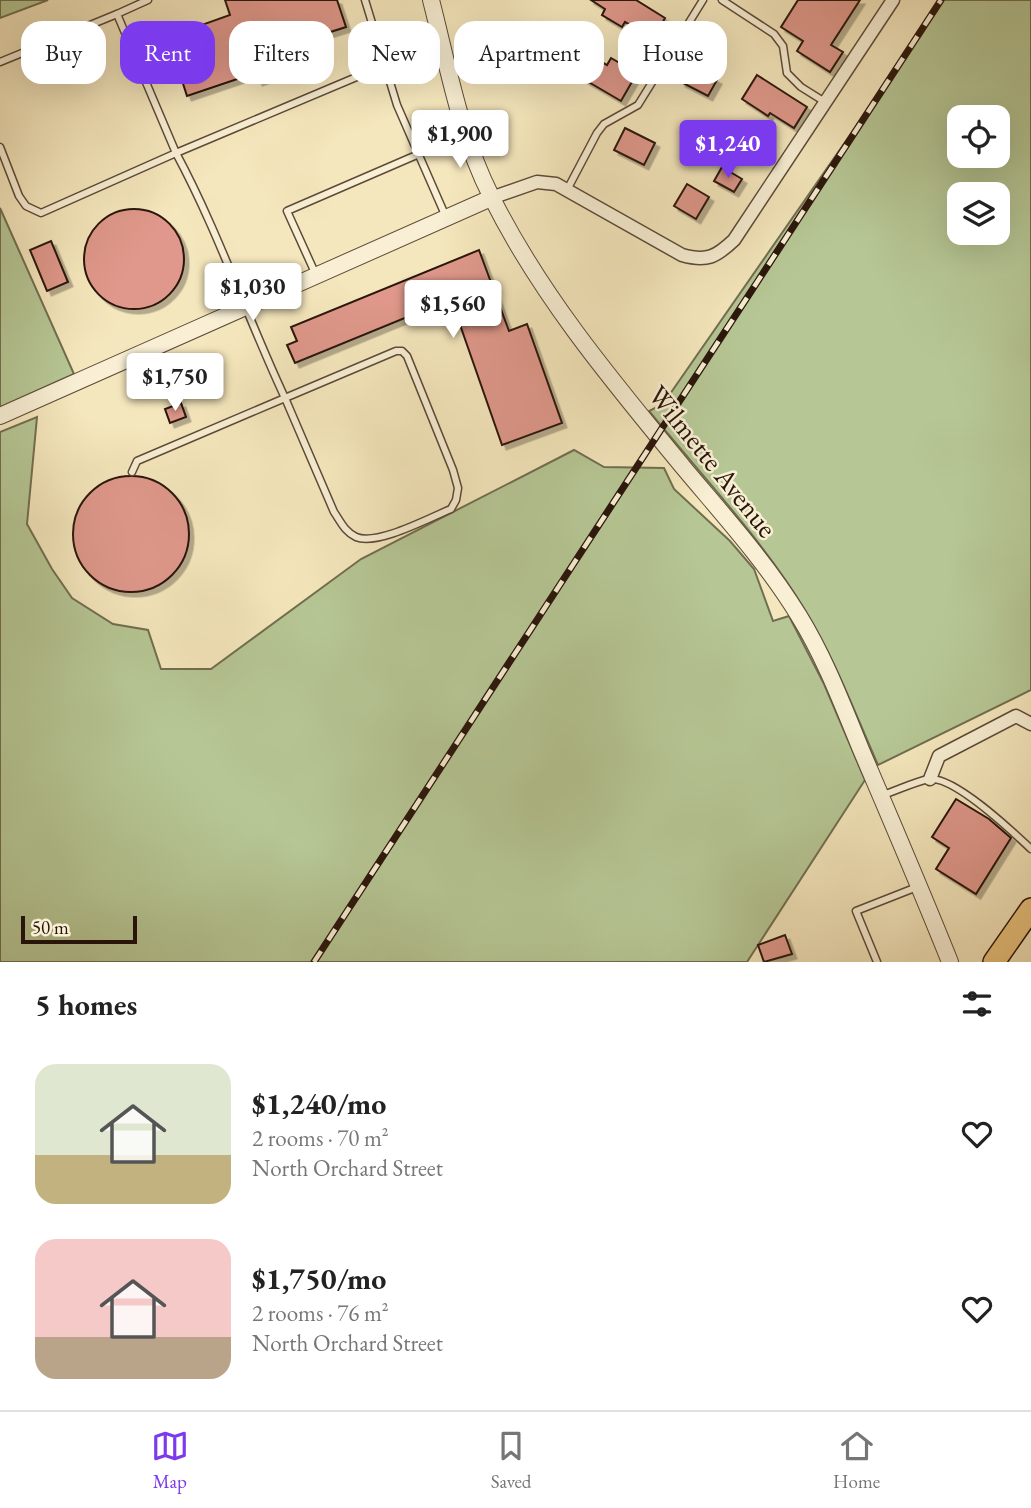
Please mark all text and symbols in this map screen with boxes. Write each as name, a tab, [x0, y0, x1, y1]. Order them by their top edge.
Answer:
chip: Buy	[21, 21, 106, 84]
chip: Rent	[120, 21, 215, 84]
chip: Filters	[229, 21, 334, 84]
chip: New	[348, 21, 440, 84]
chip: Apartment	[454, 21, 604, 84]
chip: House	[618, 21, 727, 84]
map controls	[947, 105, 1010, 245]
button: locate	[947, 105, 1010, 168]
pin: $1,900	[403, 110, 517, 170]
text: $1,900	[428, 118, 492, 148]
pin: $1,240	[671, 120, 785, 180]
text: $1,240	[696, 128, 760, 158]
button: layers	[947, 182, 1010, 245]
pin: $1,030	[196, 264, 310, 323]
text: $1,030	[221, 271, 285, 301]
pin: $1,560	[396, 280, 510, 340]
text: $1,560	[421, 288, 485, 318]
pin: $1,750	[118, 354, 232, 413]
text: $1,750	[143, 361, 207, 391]
street label: Wilmette Avenue	[641, 377, 786, 545]
scale bar	[21, 913, 136, 945]
text: 50 m	[32, 915, 69, 940]
text: 5 homes	[35, 985, 137, 1024]
icon: filters	[958, 985, 996, 1023]
text: $1,240/mo	[252, 1084, 386, 1123]
icon: home	[91, 1092, 175, 1176]
icon: heart	[958, 1115, 996, 1153]
text: 2 rooms · 70 m²	[252, 1123, 389, 1153]
text: North Orchard Street	[252, 1153, 443, 1183]
text: $1,750/mo	[252, 1259, 386, 1298]
icon: home	[91, 1267, 175, 1351]
icon: heart	[958, 1290, 996, 1328]
text: 2 rooms · 76 m²	[252, 1298, 389, 1328]
text: North Orchard Street	[252, 1328, 443, 1358]
tab: Map	[151, 1427, 189, 1494]
tab: Saved	[491, 1427, 531, 1494]
tab: Home	[833, 1427, 880, 1494]

